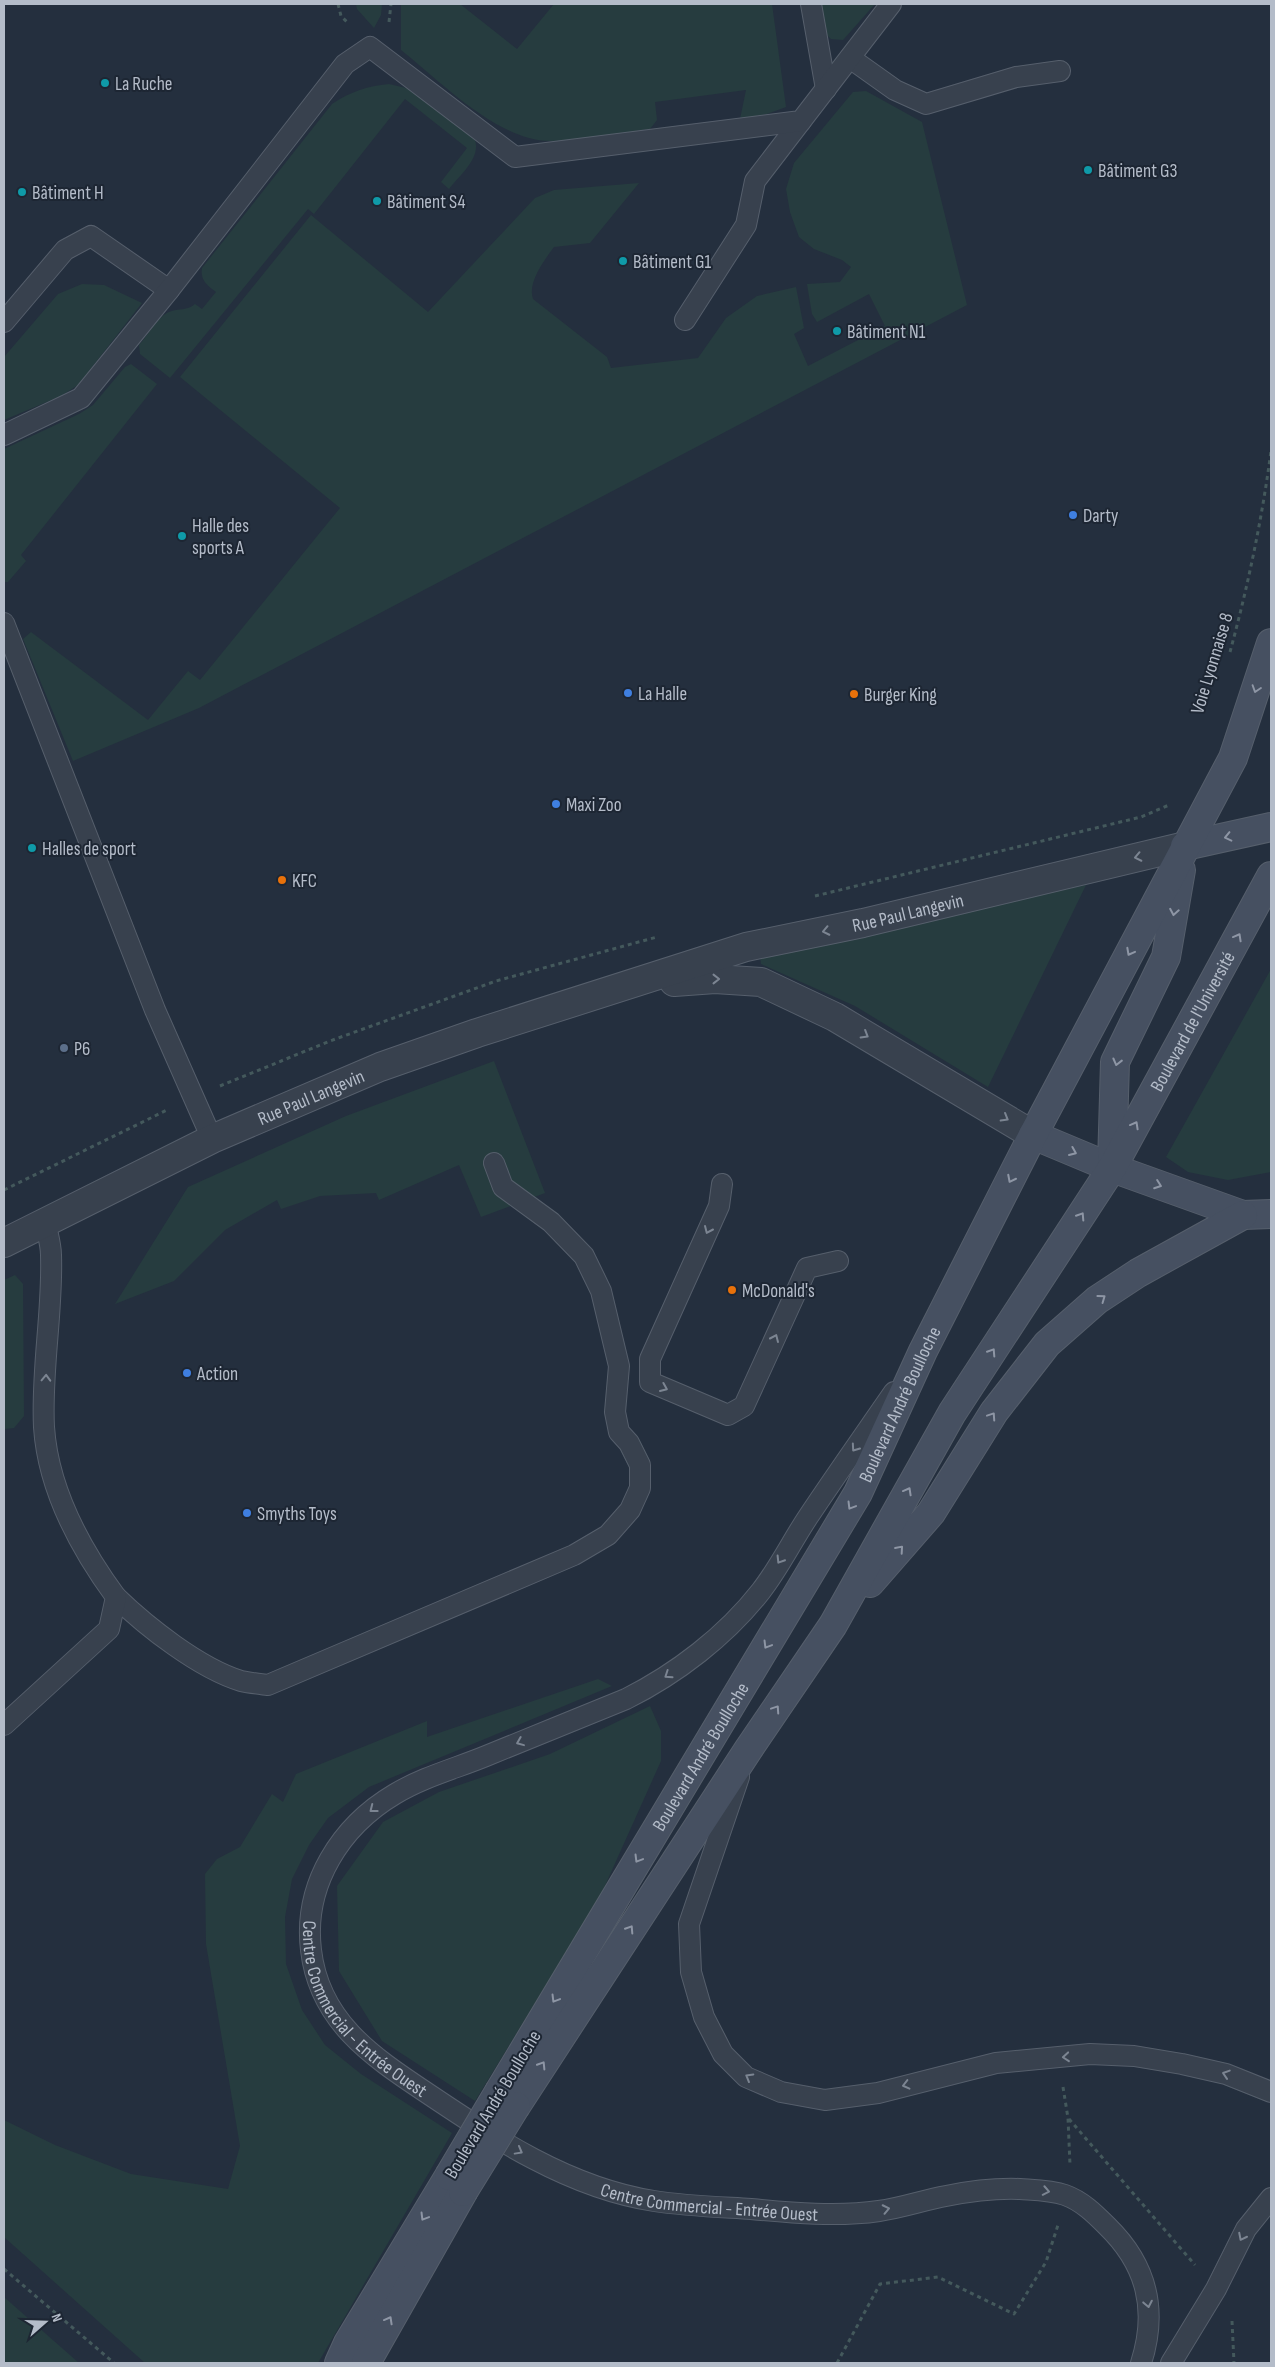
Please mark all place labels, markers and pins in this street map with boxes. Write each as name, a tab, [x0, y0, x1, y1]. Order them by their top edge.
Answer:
place label: La Ruche	[115, 73, 172, 96]
marker: La Ruche	[99, 77, 111, 89]
place label: Bâtiment G3	[1098, 160, 1178, 183]
marker: Bâtiment G3	[1082, 164, 1094, 176]
place label: Bâtiment H	[32, 182, 104, 205]
marker: Bâtiment H	[16, 186, 28, 198]
place label: Bâtiment S4	[387, 191, 466, 214]
marker: Bâtiment S4	[371, 195, 383, 207]
place label: Bâtiment G1	[633, 251, 712, 274]
marker: Bâtiment G1	[617, 255, 629, 267]
place label: Bâtiment N1	[847, 321, 926, 344]
marker: Bâtiment N1	[831, 325, 843, 337]
place label: Darty	[1083, 505, 1119, 528]
marker: Darty	[1067, 509, 1079, 521]
place label: Halle des sports A	[192, 515, 249, 560]
marker: Halle des sports A	[176, 530, 188, 542]
place label: La Halle	[638, 683, 687, 706]
place label: Burger King	[864, 684, 937, 707]
marker: La Halle	[622, 687, 634, 699]
marker: Burger King	[848, 688, 860, 700]
place label: Maxi Zoo	[566, 794, 622, 817]
marker: Maxi Zoo	[550, 798, 562, 810]
place label: Halles de sport	[42, 838, 136, 861]
marker: Halles de sport	[26, 842, 38, 854]
place label: KFC	[292, 870, 317, 893]
marker: KFC	[276, 874, 288, 886]
place label: P6	[74, 1038, 90, 1061]
marker: P6	[58, 1042, 70, 1054]
place label: McDonald's	[742, 1280, 815, 1303]
marker: McDonald's	[726, 1284, 738, 1296]
place label: Action	[196, 1363, 238, 1386]
marker: Action	[181, 1367, 193, 1379]
place label: Smyths Toys	[257, 1503, 337, 1526]
marker: Smyths Toys	[241, 1507, 253, 1519]

